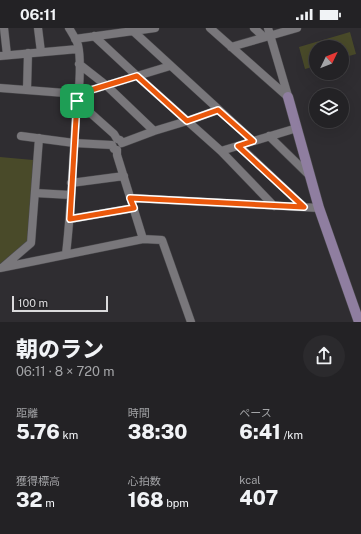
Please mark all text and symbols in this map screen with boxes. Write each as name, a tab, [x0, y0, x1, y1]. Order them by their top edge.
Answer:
text: 06:11	[20, 6, 56, 23]
north arrow	[309, 40, 349, 80]
map controls	[309, 40, 349, 128]
pin	[60, 84, 94, 118]
button: layers	[309, 88, 349, 128]
icon: arrive	[66, 90, 88, 112]
scale bar	[12, 294, 108, 313]
text: 100 m	[18, 297, 48, 309]
button: share	[303, 335, 345, 377]
text: 朝のラン	[16, 336, 104, 362]
text: 06:11 · 8 × 720 m	[16, 364, 114, 379]
text: 距離	[16, 407, 38, 419]
text: 時間	[128, 407, 150, 419]
text: ペース	[239, 407, 272, 419]
text: 5.76	[16, 420, 60, 444]
text: 38:30	[128, 420, 187, 444]
text: 6:41	[239, 420, 281, 444]
text: km	[60, 429, 78, 441]
text: /km	[281, 429, 303, 441]
text: kcal	[239, 474, 261, 486]
text: 獲得標高	[16, 475, 60, 487]
text: 心拍数	[128, 475, 161, 487]
text: 407	[239, 486, 278, 510]
text: 32	[16, 488, 43, 512]
text: 168	[128, 488, 164, 512]
text: m	[43, 497, 55, 509]
text: bpm	[164, 497, 189, 509]

